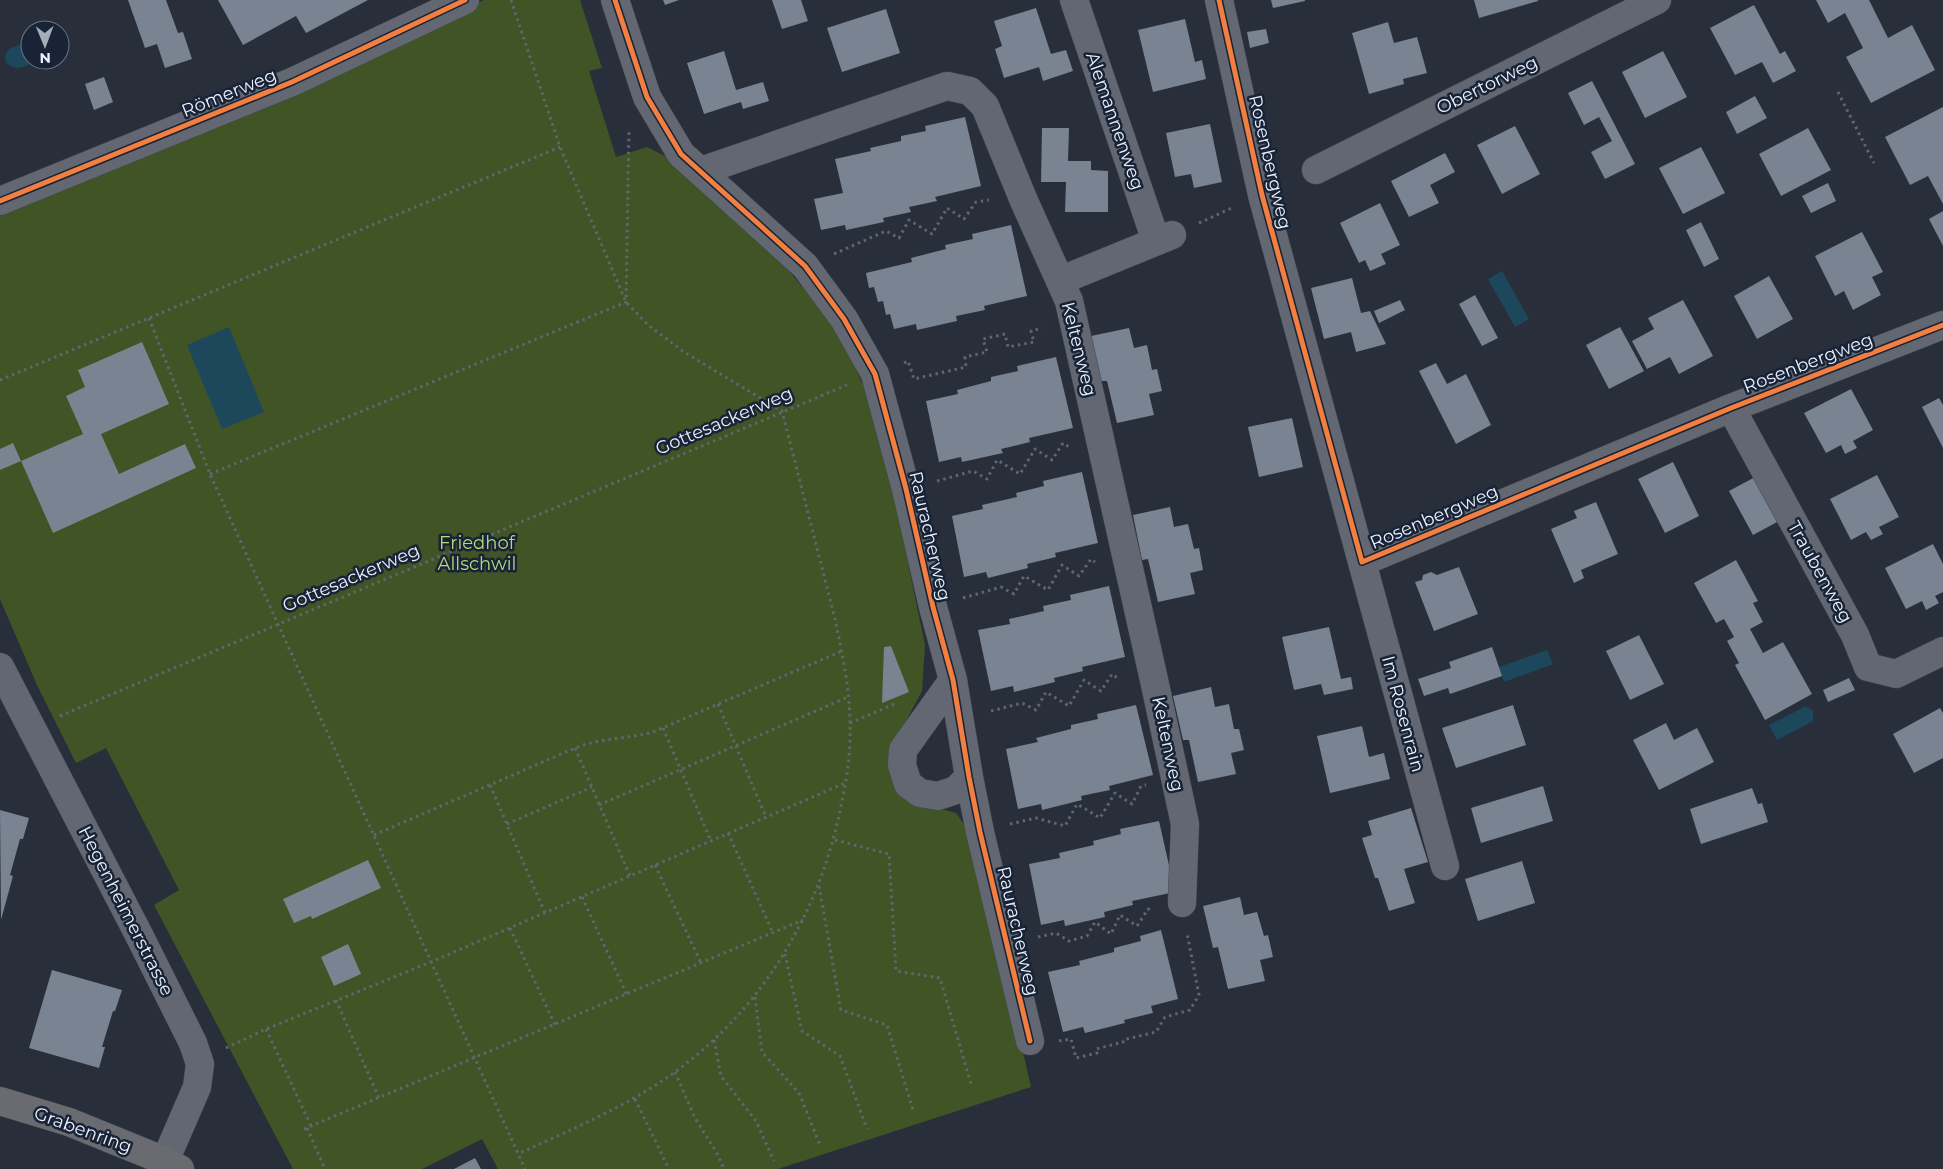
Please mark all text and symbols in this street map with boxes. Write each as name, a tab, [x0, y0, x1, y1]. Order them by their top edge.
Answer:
north arrow	[20, 20, 70, 70]
text: N	[39, 49, 51, 67]
street label: Alemannenweg	[1081, 49, 1149, 193]
street label: Obertorweg	[1433, 51, 1541, 119]
street label: Römerweg	[178, 64, 280, 122]
street label: Rosenbergweg	[1244, 93, 1296, 231]
street label: Keltenweg	[1057, 300, 1101, 398]
street label: Rosenbergweg	[1740, 328, 1876, 398]
street label: Gottesackerweg	[652, 382, 796, 460]
street label: Rauracherweg	[904, 469, 956, 603]
street label: Rosenbergweg	[1367, 480, 1501, 554]
street label: Traubenweg	[1783, 517, 1857, 627]
park label: Friedhof Allschwil	[438, 532, 516, 575]
street label: Gottesackerweg	[279, 539, 423, 617]
street label: Im Rosenrain	[1377, 653, 1429, 775]
street label: Keltenweg	[1147, 695, 1189, 793]
street label: Hegenheimerstrasse	[74, 822, 178, 1000]
street label: Rauracherweg	[992, 864, 1044, 998]
street label: Grabenring	[31, 1102, 135, 1158]

